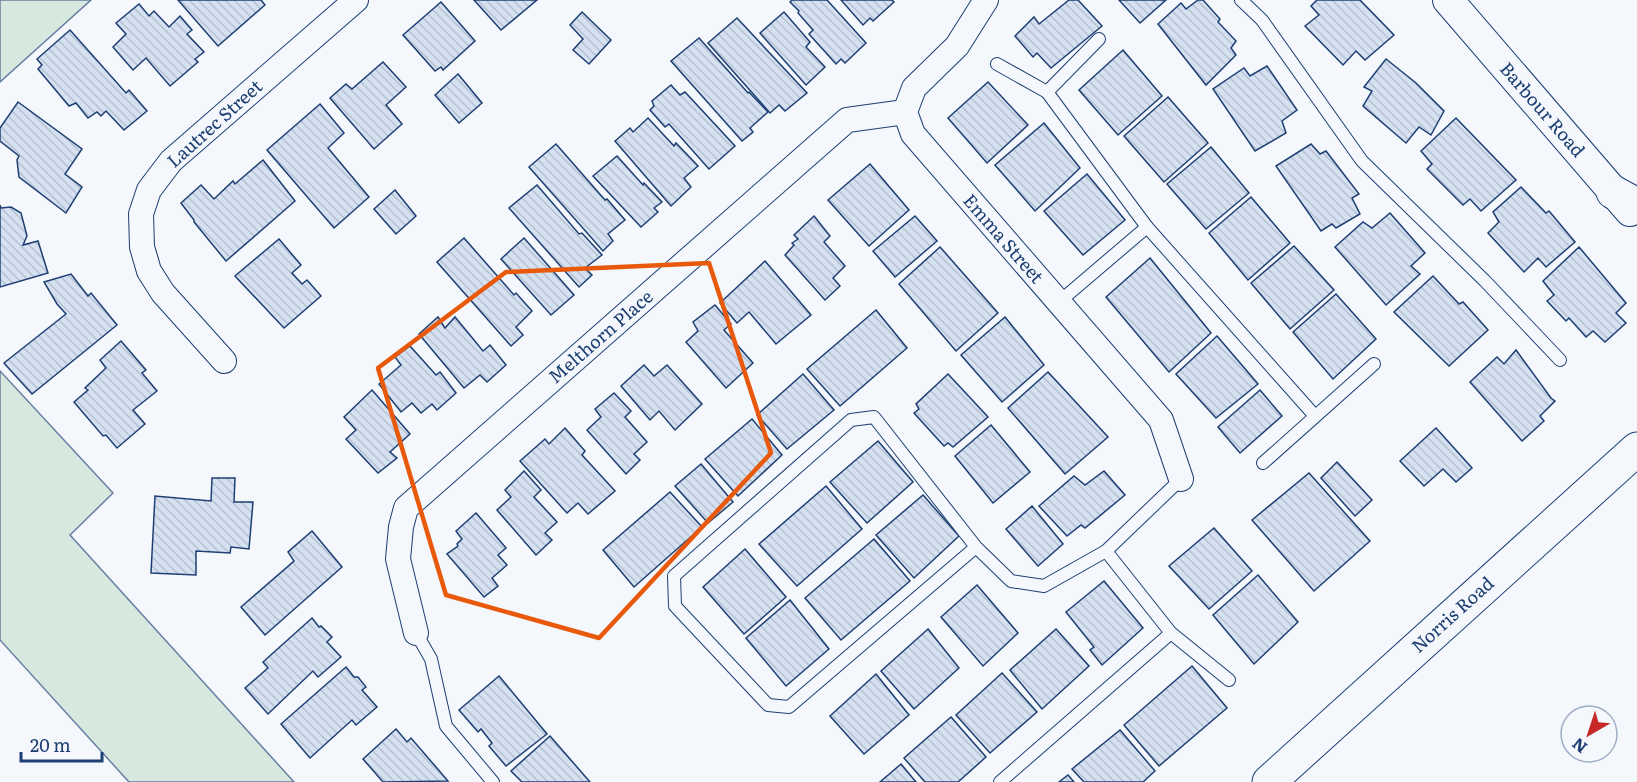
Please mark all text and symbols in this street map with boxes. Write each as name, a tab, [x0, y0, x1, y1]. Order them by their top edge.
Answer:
street label: Barbour Road	[1494, 56, 1592, 162]
street label: Lautrec Street	[160, 72, 268, 173]
street label: Emma Street	[958, 187, 1051, 289]
street label: Melthorn Place	[542, 283, 658, 389]
street label: Norris Road	[1405, 569, 1499, 658]
north arrow	[1559, 704, 1619, 764]
scale bar	[21, 725, 102, 763]
text: 20 m	[30, 731, 71, 758]
text: N	[1566, 733, 1592, 760]

